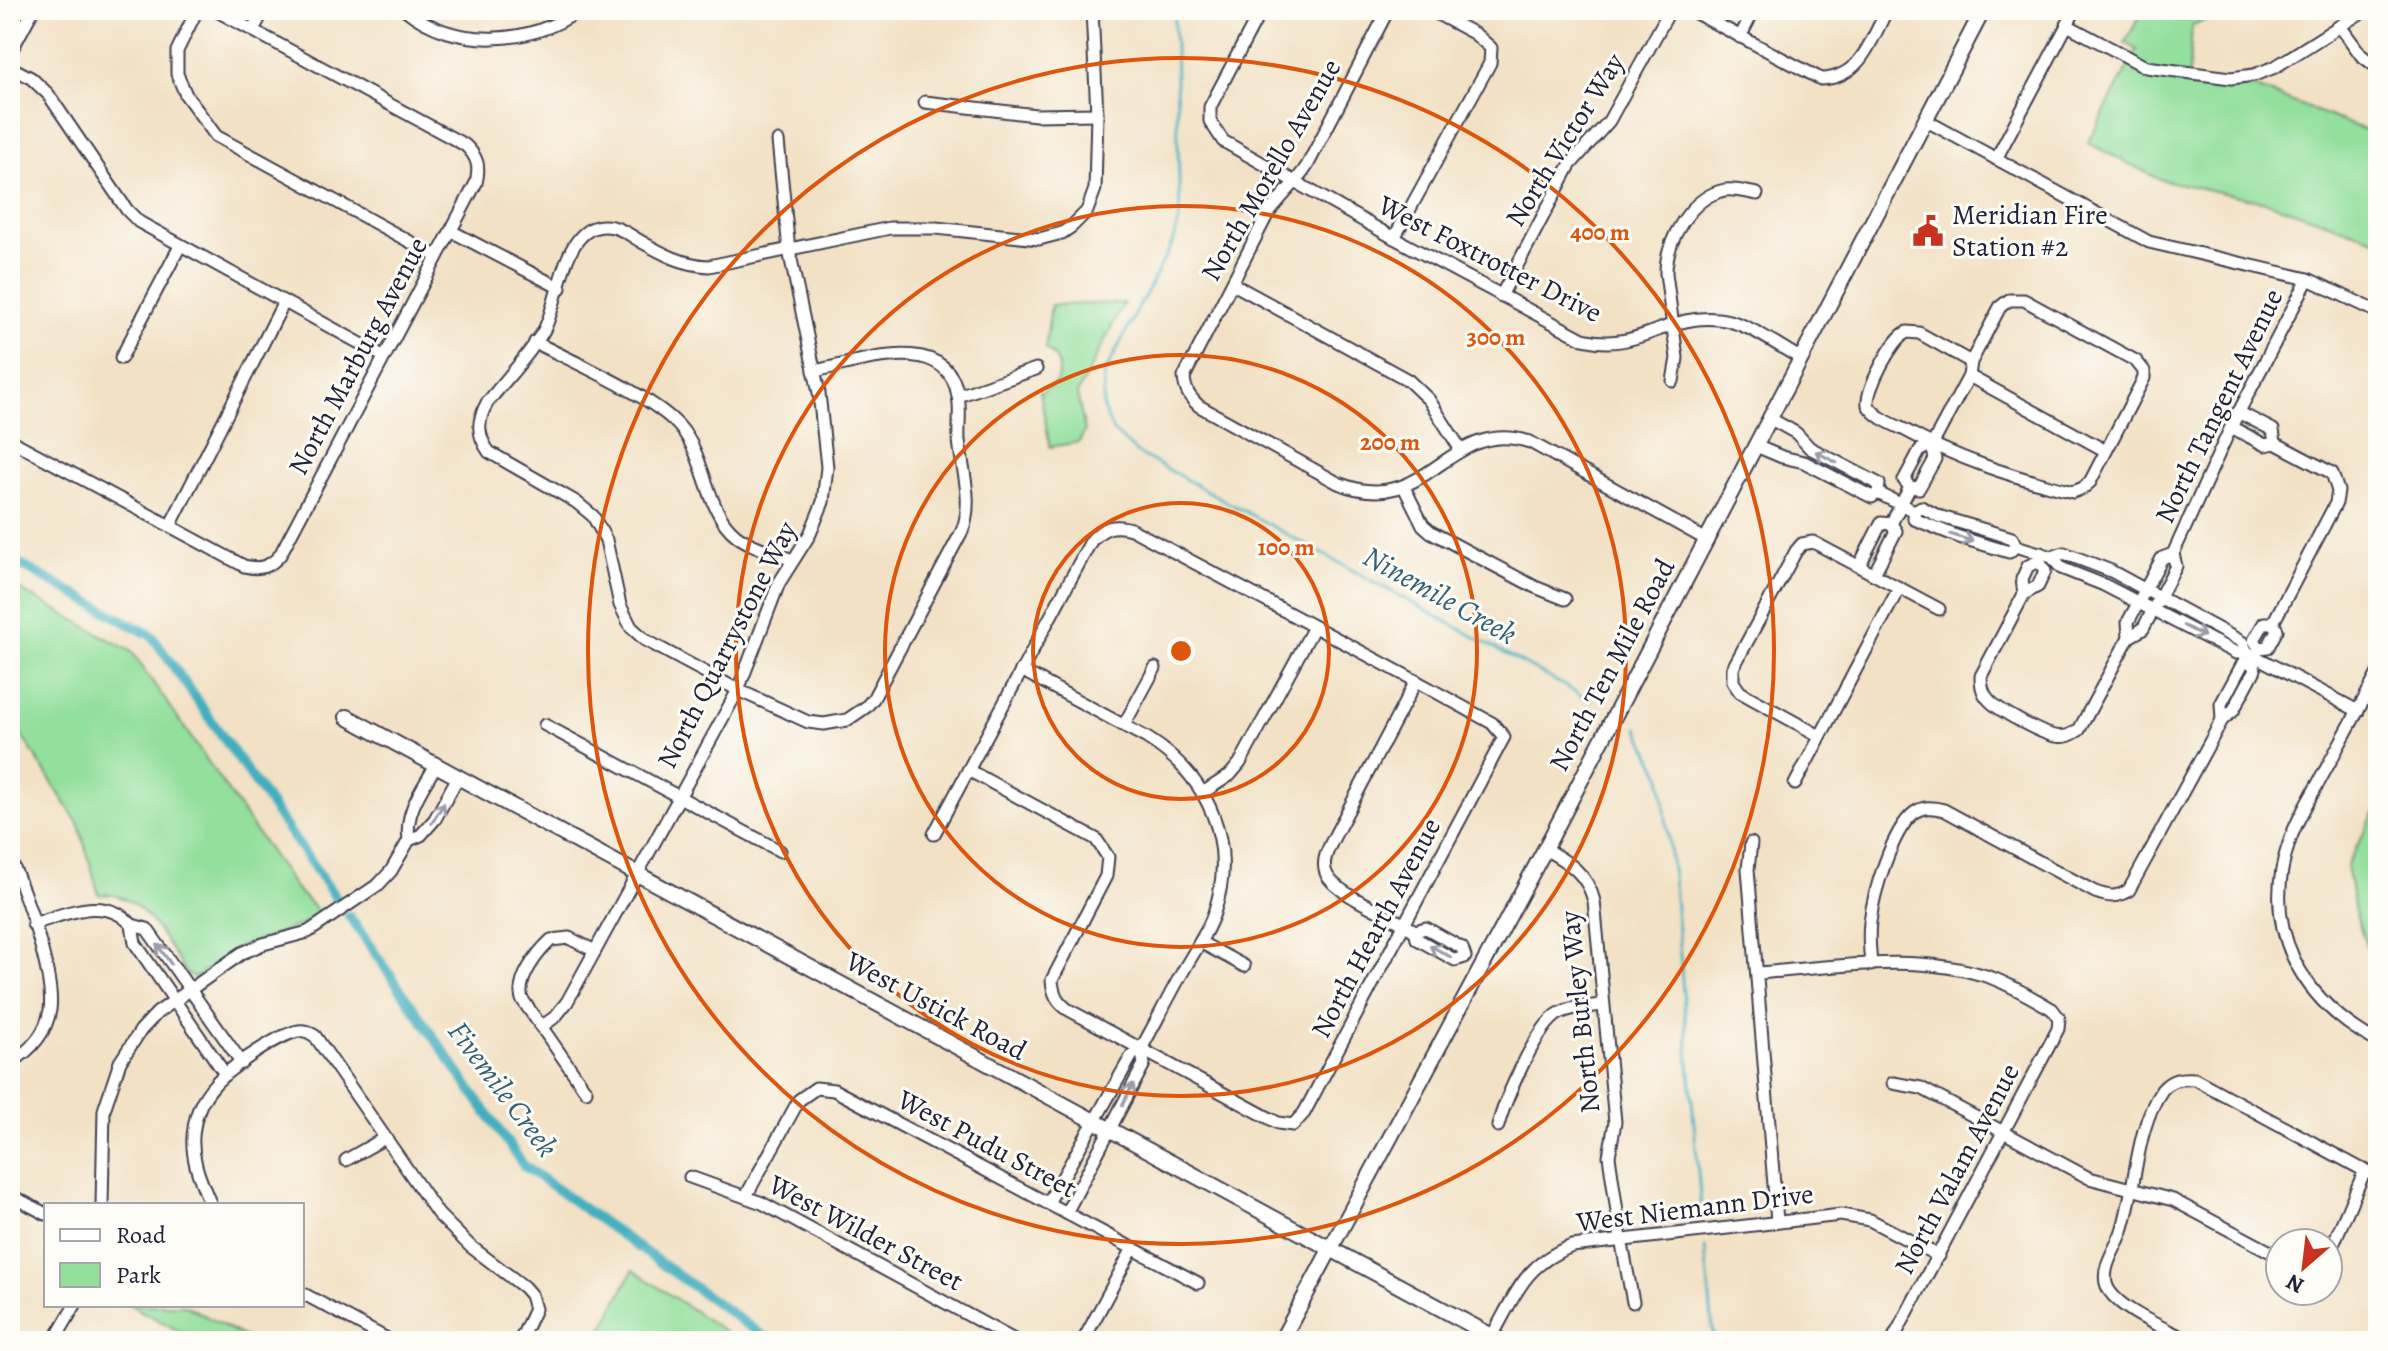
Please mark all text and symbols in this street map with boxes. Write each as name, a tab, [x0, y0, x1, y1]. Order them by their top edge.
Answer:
street label: North Victor Way	[1496, 46, 1634, 234]
street label: North Morello Avenue	[1192, 52, 1350, 288]
street label: West Foxtrotter Drive	[1371, 186, 1608, 332]
place label: Meridian Fire Station #2	[1952, 196, 2108, 266]
public building icon: Meridian Fire Station #2	[1911, 214, 1945, 248]
text: 400 m	[1570, 216, 1630, 248]
street label: North Marburg Avenue	[279, 230, 437, 482]
street label: North Tangent Avenue	[2146, 282, 2292, 530]
text: 300 m	[1467, 321, 1525, 353]
text: 200 m	[1360, 426, 1420, 458]
one-way arrow	[1815, 448, 1838, 464]
street label: North Quarrystone Way	[648, 514, 806, 775]
text: 100 m	[1257, 531, 1315, 563]
one-way arrow	[1949, 531, 1974, 546]
water label: Ninemile Creek	[1356, 536, 1524, 654]
street label: North Ten Mile Road	[1540, 551, 1685, 778]
one-way arrow	[2182, 624, 2206, 640]
centre of rings	[1167, 637, 1195, 665]
one-way arrow	[430, 802, 446, 825]
street label: North Hearth Avenue	[1302, 811, 1450, 1045]
street label: North Burley Way	[1550, 909, 1609, 1115]
street label: West Ustick Road	[838, 942, 1034, 1070]
one-way arrow	[156, 943, 173, 965]
one-way arrow	[1429, 943, 1452, 959]
water label: Fivemile Creek	[439, 1013, 567, 1165]
street label: North Valam Avenue	[1885, 1057, 2029, 1281]
street label: West Pudu Street	[890, 1080, 1083, 1207]
one-way arrow	[1121, 1083, 1137, 1107]
street label: West Wilder Street	[761, 1165, 970, 1300]
street label: West Niemann Drive	[1573, 1175, 1816, 1242]
legend	[44, 1203, 304, 1307]
text: Road	[116, 1219, 166, 1251]
north arrow	[2264, 1227, 2344, 1307]
text: Park	[116, 1259, 161, 1291]
text: N	[2281, 1267, 2309, 1301]

